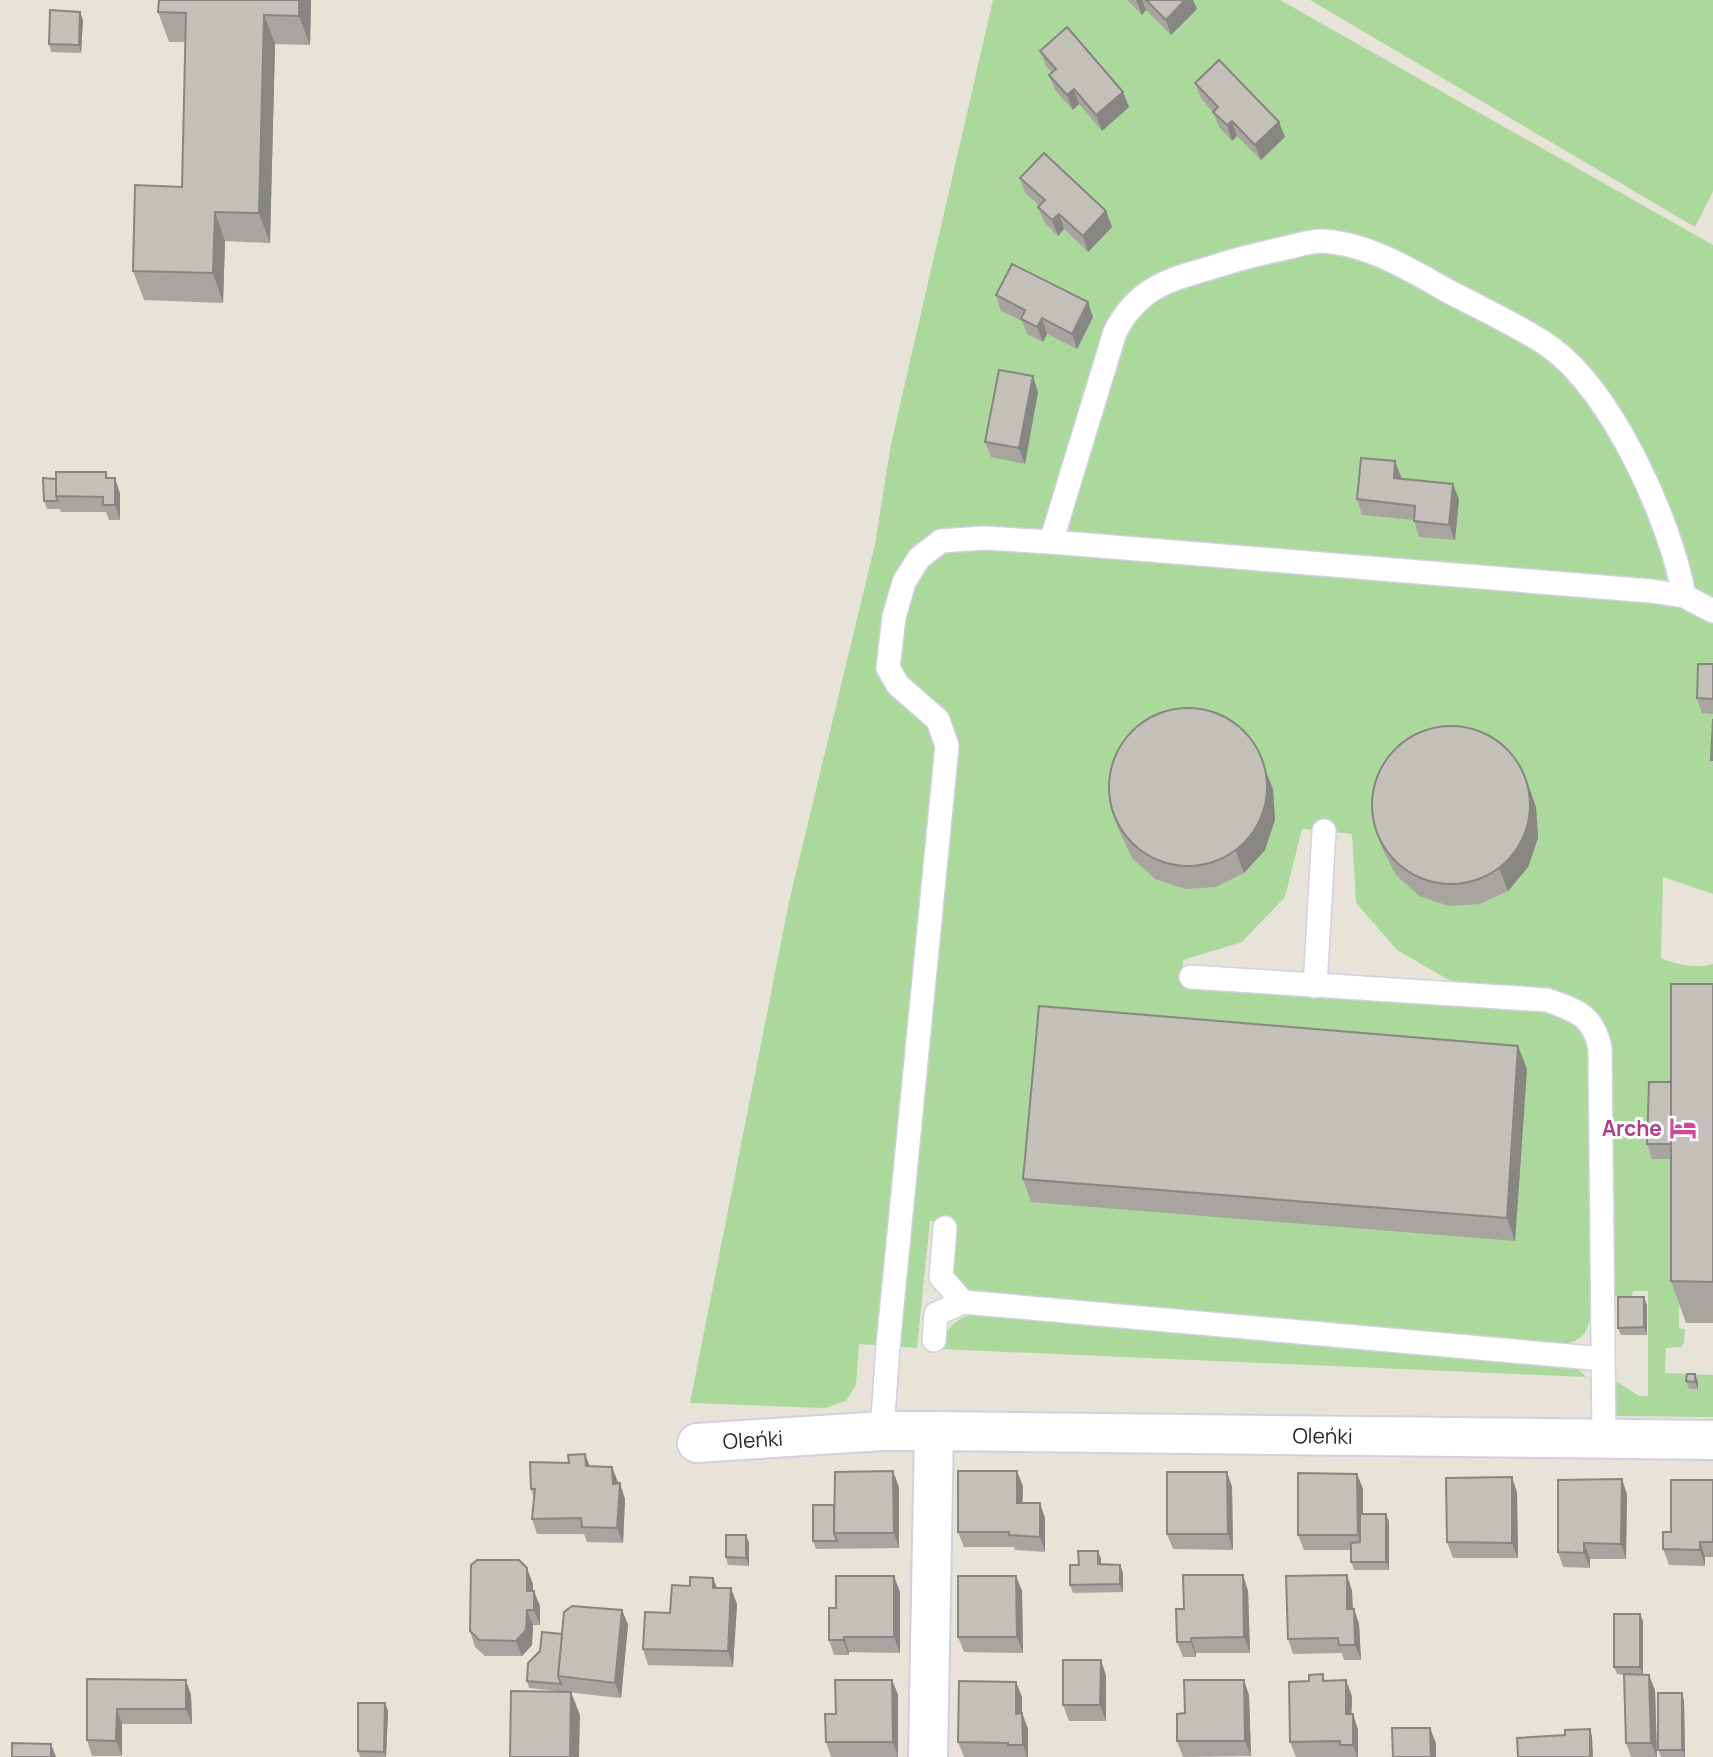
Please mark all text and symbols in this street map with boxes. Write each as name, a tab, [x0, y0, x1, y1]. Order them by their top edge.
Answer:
hotel icon: Arche	[1668, 1113, 1698, 1143]
place label: Arche	[1602, 1114, 1662, 1142]
street label: Oleńki	[1292, 1421, 1353, 1450]
street label: Oleńki	[722, 1423, 784, 1455]

